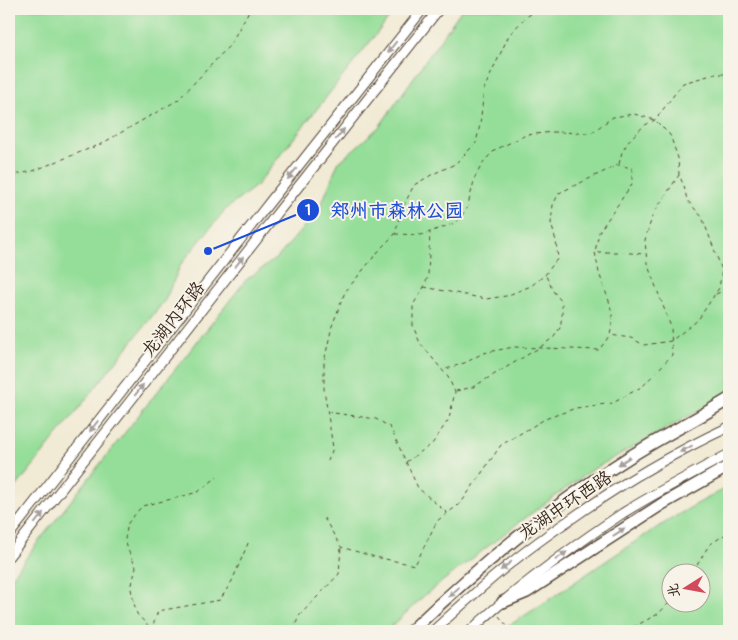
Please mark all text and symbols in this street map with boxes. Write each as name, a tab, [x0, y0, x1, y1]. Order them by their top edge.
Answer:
one-way arrow	[387, 40, 398, 53]
one-way arrow	[334, 128, 345, 141]
one-way arrow	[286, 168, 297, 181]
callout: 郑州市森林公园	[296, 193, 474, 227]
text: 郑州市森林公园	[330, 199, 464, 223]
text: 1	[305, 201, 311, 220]
one-way arrow	[234, 255, 244, 269]
street label: 龙湖内环路	[137, 277, 210, 362]
one-way arrow	[133, 384, 144, 397]
one-way arrow	[89, 419, 99, 433]
one-way arrow	[679, 445, 693, 453]
one-way arrow	[617, 456, 630, 466]
street label: 龙湖中环西路	[514, 466, 616, 545]
one-way arrow	[33, 512, 44, 525]
one-way arrow	[612, 527, 626, 537]
one-way arrow	[555, 551, 568, 561]
one-way arrow	[500, 561, 513, 572]
north arrow	[660, 562, 710, 612]
text: 北	[664, 582, 683, 599]
one-way arrow	[448, 586, 460, 598]

